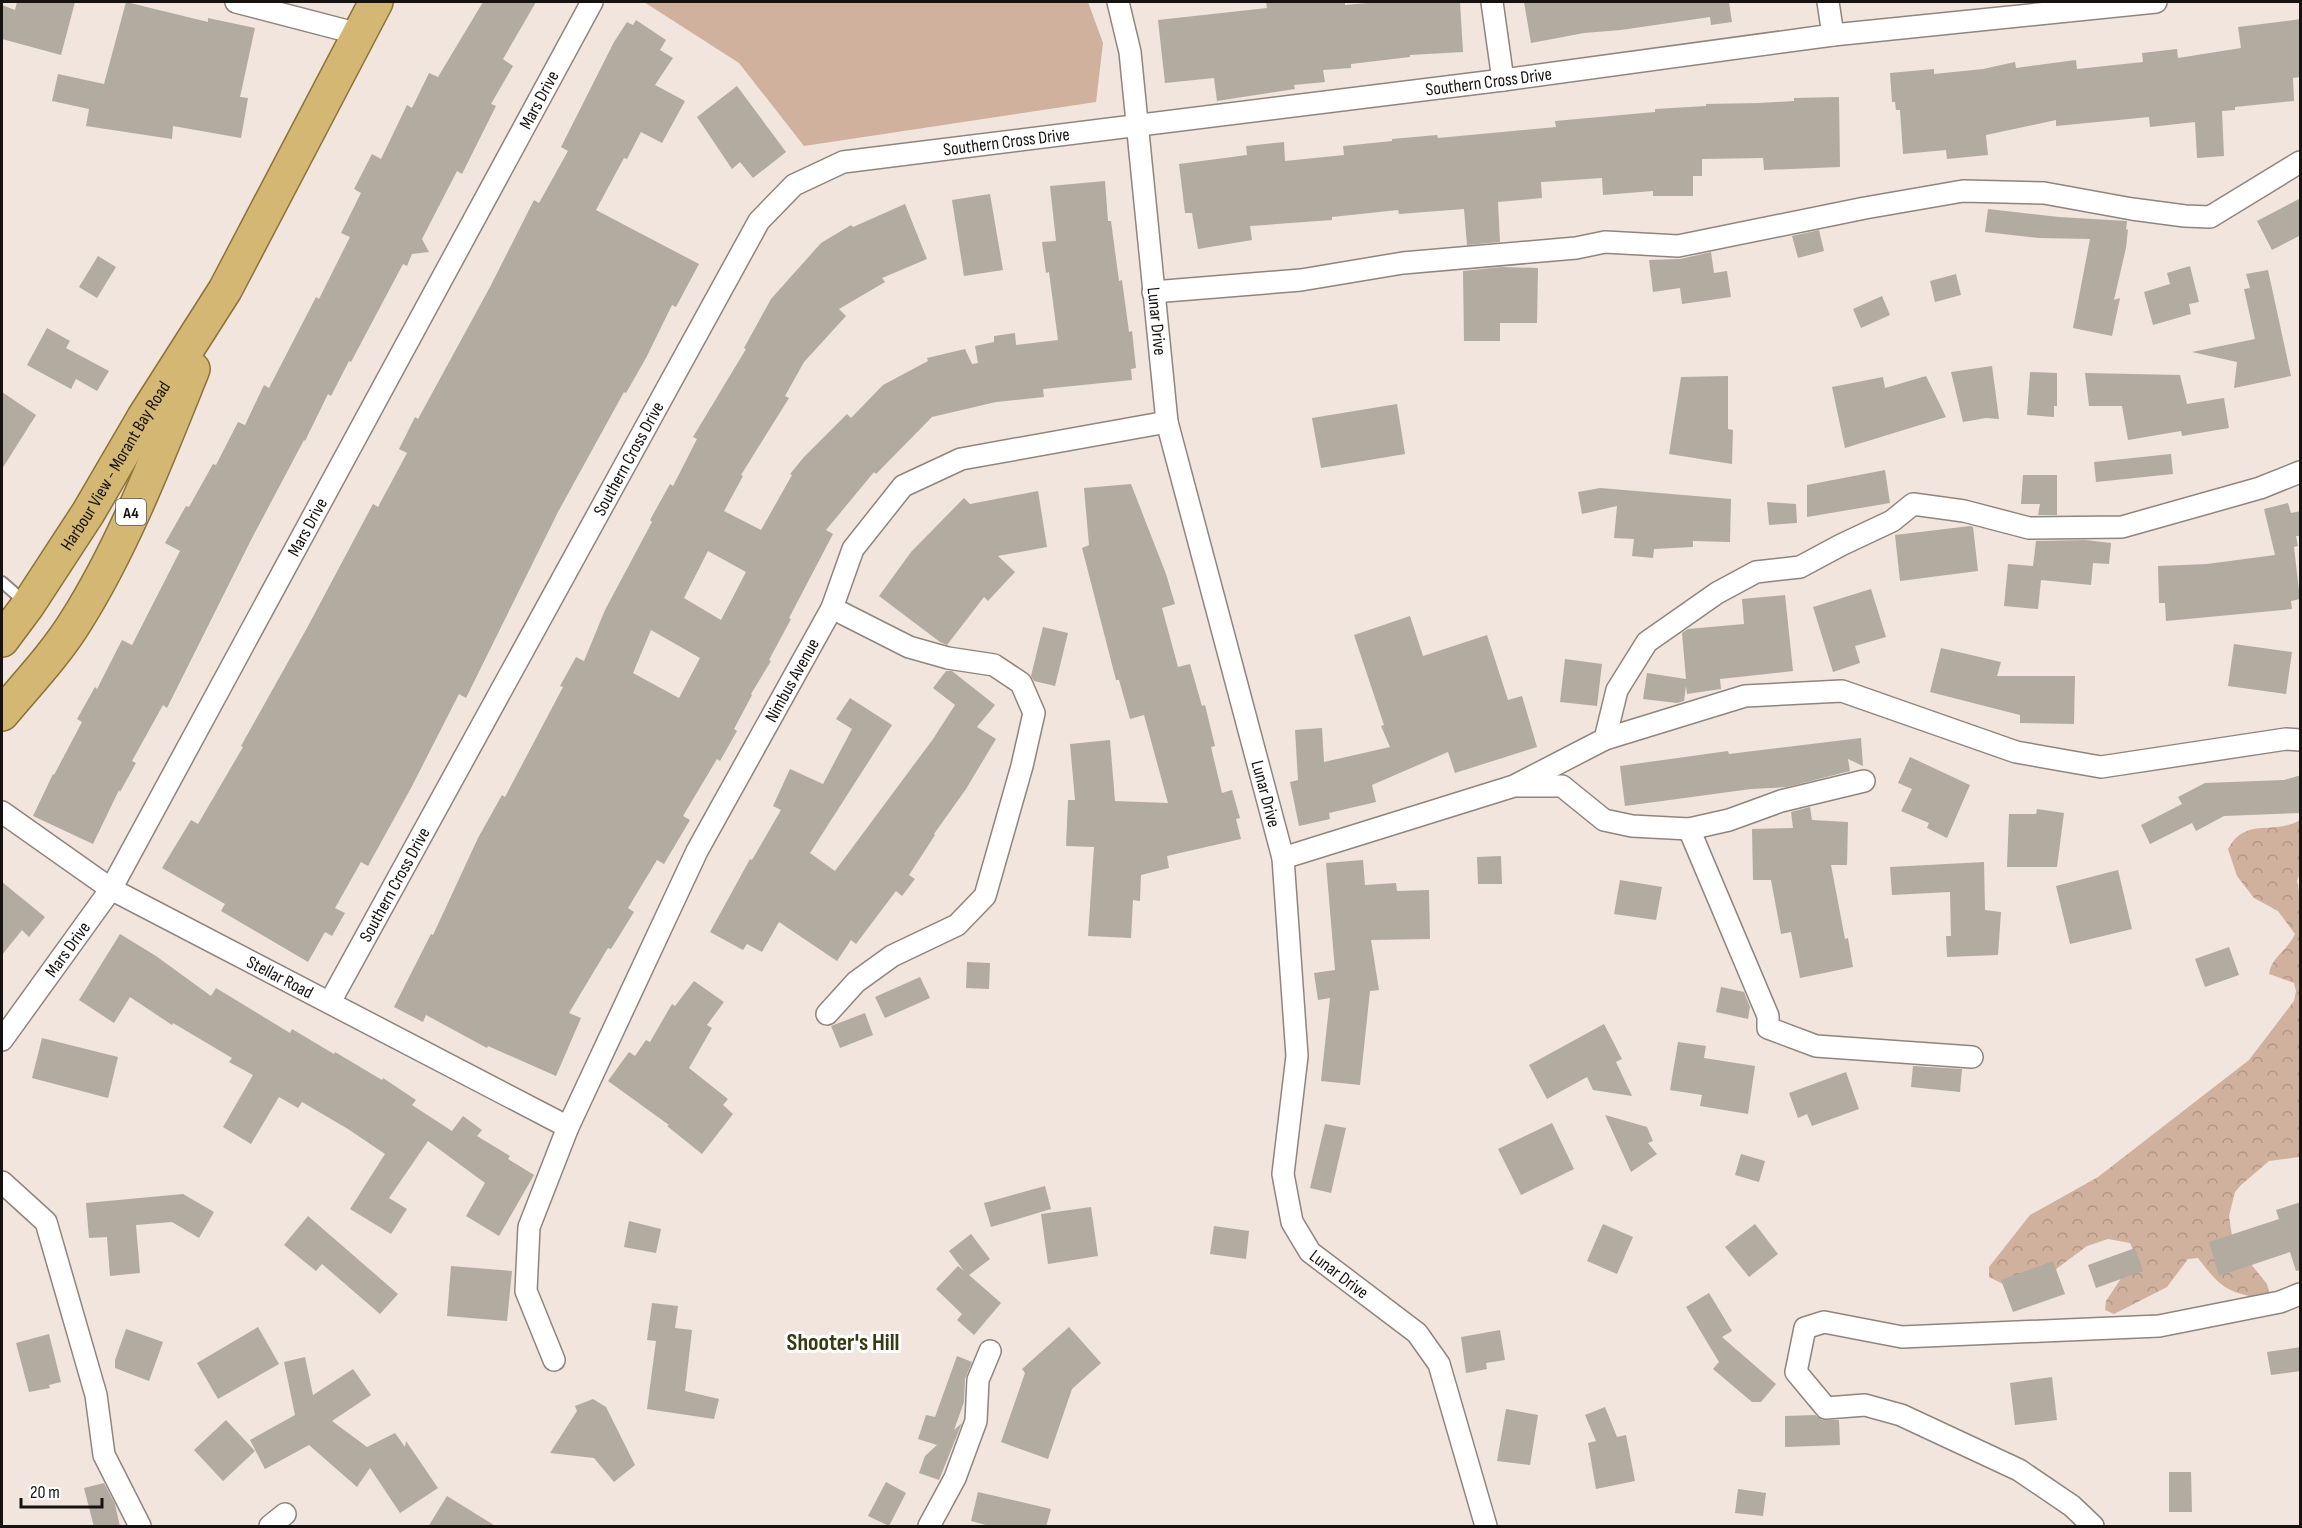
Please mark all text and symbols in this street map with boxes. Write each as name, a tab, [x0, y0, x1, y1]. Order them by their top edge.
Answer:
street label: Southern Cross Drive	[1424, 63, 1553, 101]
street label: Mars Drive	[515, 67, 564, 133]
street label: Southern Cross Drive	[942, 124, 1071, 160]
street label: Lunar Drive	[1143, 286, 1170, 356]
street label: Harbour View - Morant Bay Road	[56, 378, 175, 555]
street label: Southern Cross Drive	[589, 398, 669, 520]
street label: Mars Drive	[283, 494, 332, 560]
road number: A4	[116, 499, 146, 525]
street label: Nimbus Avenue	[761, 635, 824, 726]
street label: Lunar Drive	[1246, 758, 1284, 830]
street label: Southern Cross Drive	[355, 824, 435, 946]
street label: Mars Drive	[41, 918, 95, 981]
street label: Stellar Road	[243, 952, 317, 1003]
street label: Lunar Drive	[1305, 1245, 1372, 1303]
district label: Shooter's Hill	[787, 1328, 899, 1357]
scale bar	[21, 1471, 102, 1509]
text: 20 m	[30, 1482, 60, 1503]

